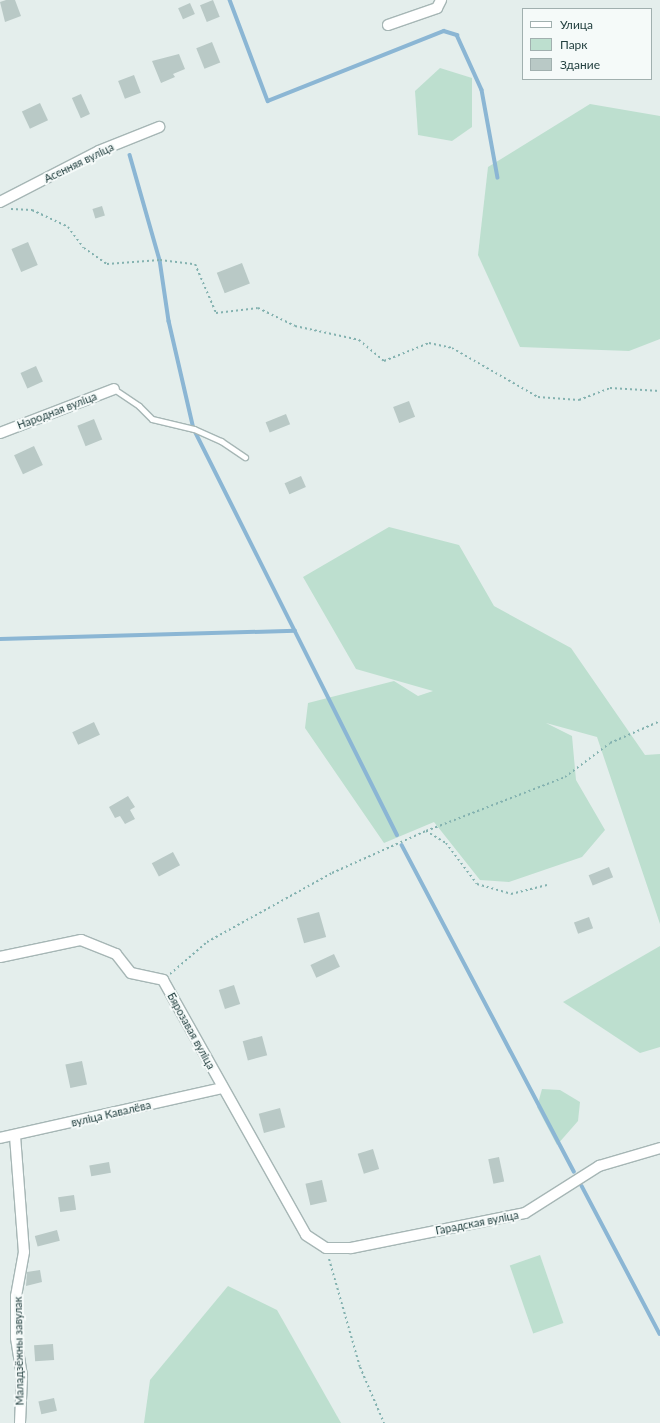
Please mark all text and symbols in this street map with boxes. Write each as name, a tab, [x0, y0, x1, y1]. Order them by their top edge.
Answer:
legend	[522, 8, 652, 80]
text: Улица	[560, 17, 593, 32]
text: Парк	[560, 37, 588, 52]
text: Здание	[560, 57, 600, 72]
street label: Асенняя вуліца	[42, 140, 116, 186]
street label: Народная вуліца	[15, 390, 99, 432]
street label: Бярозавая вуліца	[164, 990, 218, 1072]
street label: вуліца Кавалёва	[70, 1098, 152, 1130]
street label: Гарадская вуліца	[434, 1208, 520, 1238]
street label: Маладзёжны завулак	[11, 1296, 27, 1406]

